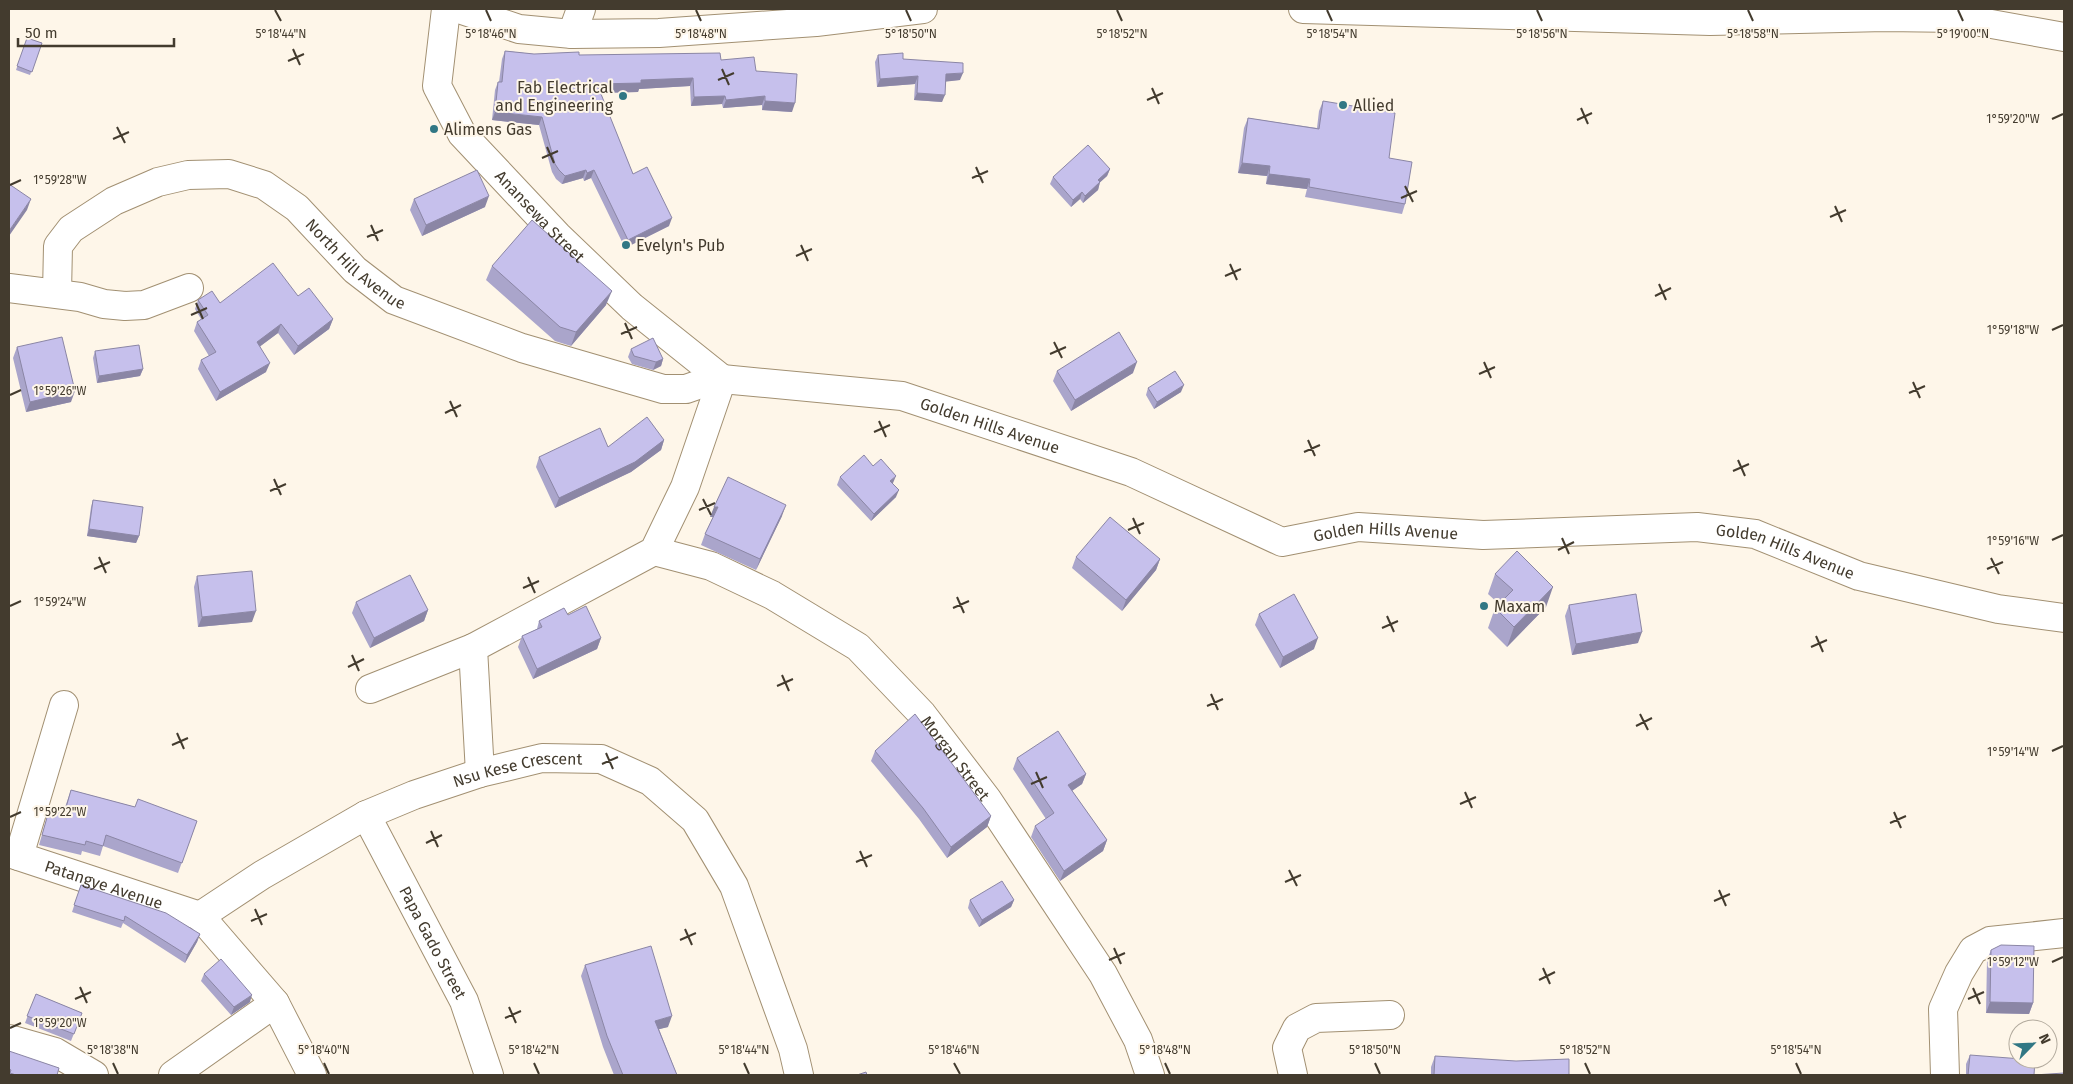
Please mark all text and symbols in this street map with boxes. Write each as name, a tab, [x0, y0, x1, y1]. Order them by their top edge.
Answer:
scale bar	[18, 15, 174, 47]
text: 50 m	[25, 24, 58, 42]
text: 5°18'44"N	[255, 27, 307, 41]
text: 5°18'46"N	[465, 27, 517, 41]
text: 5°18'48"N	[675, 27, 727, 41]
text: 5°18'50"N	[885, 27, 937, 41]
text: 5°18'52"N	[1096, 27, 1148, 41]
text: 5°18'54"N	[1306, 27, 1358, 41]
text: 5°18'56"N	[1516, 27, 1568, 41]
text: 5°18'58"N	[1727, 27, 1779, 41]
text: 5°19'00"N	[1937, 27, 1989, 41]
place label: Fab Electrical and Engineering	[495, 78, 614, 115]
marker: Fab Electrical and Engineering	[617, 90, 629, 102]
place label: Allied	[1353, 96, 1394, 115]
marker: Allied	[1337, 99, 1349, 111]
text: 1°59'20"W	[1986, 112, 2040, 126]
place label: Alimens Gas	[444, 120, 532, 139]
marker: Alimens Gas	[428, 123, 440, 135]
street label: Anansewa Street	[491, 166, 589, 267]
text: 1°59'28"W	[33, 173, 87, 187]
street label: North Hill Avenue	[302, 215, 408, 313]
place label: Evelyn's Pub	[636, 236, 725, 255]
marker: Evelyn's Pub	[620, 239, 632, 251]
text: 1°59'18"W	[1987, 323, 2039, 337]
text: 1°59'26"W	[33, 384, 87, 398]
street label: Golden Hills Avenue	[918, 394, 1062, 458]
street label: Golden Hills Avenue	[1312, 518, 1459, 546]
street label: Golden Hills Avenue	[1715, 520, 1857, 583]
text: 1°59'16"W	[1987, 534, 2039, 548]
text: 1°59'24"W	[34, 595, 86, 609]
place label: Maxam	[1494, 597, 1545, 616]
marker: Maxam	[1478, 600, 1490, 612]
street label: Morgan Street	[917, 712, 994, 805]
text: 1°59'14"W	[1987, 745, 2039, 759]
street label: Nsu Kese Crescent	[450, 749, 583, 791]
text: 1°59'22"W	[34, 805, 86, 819]
street label: Patangye Avenue	[42, 856, 165, 913]
street label: Papa Gado Street	[395, 883, 470, 1003]
text: 1°59'12"W	[1987, 955, 2039, 969]
text: 1°59'20"W	[33, 1016, 87, 1030]
north arrow	[2008, 1019, 2058, 1069]
text: N	[2035, 1031, 2054, 1047]
text: 5°18'38"N	[87, 1043, 139, 1057]
text: 5°18'40"N	[298, 1043, 350, 1057]
text: 5°18'42"N	[508, 1043, 560, 1057]
text: 5°18'44"N	[718, 1043, 770, 1057]
text: 5°18'46"N	[928, 1043, 980, 1057]
text: 5°18'48"N	[1139, 1043, 1191, 1057]
text: 5°18'50"N	[1349, 1043, 1401, 1057]
text: 5°18'52"N	[1559, 1043, 1611, 1057]
text: 5°18'54"N	[1770, 1043, 1822, 1057]

